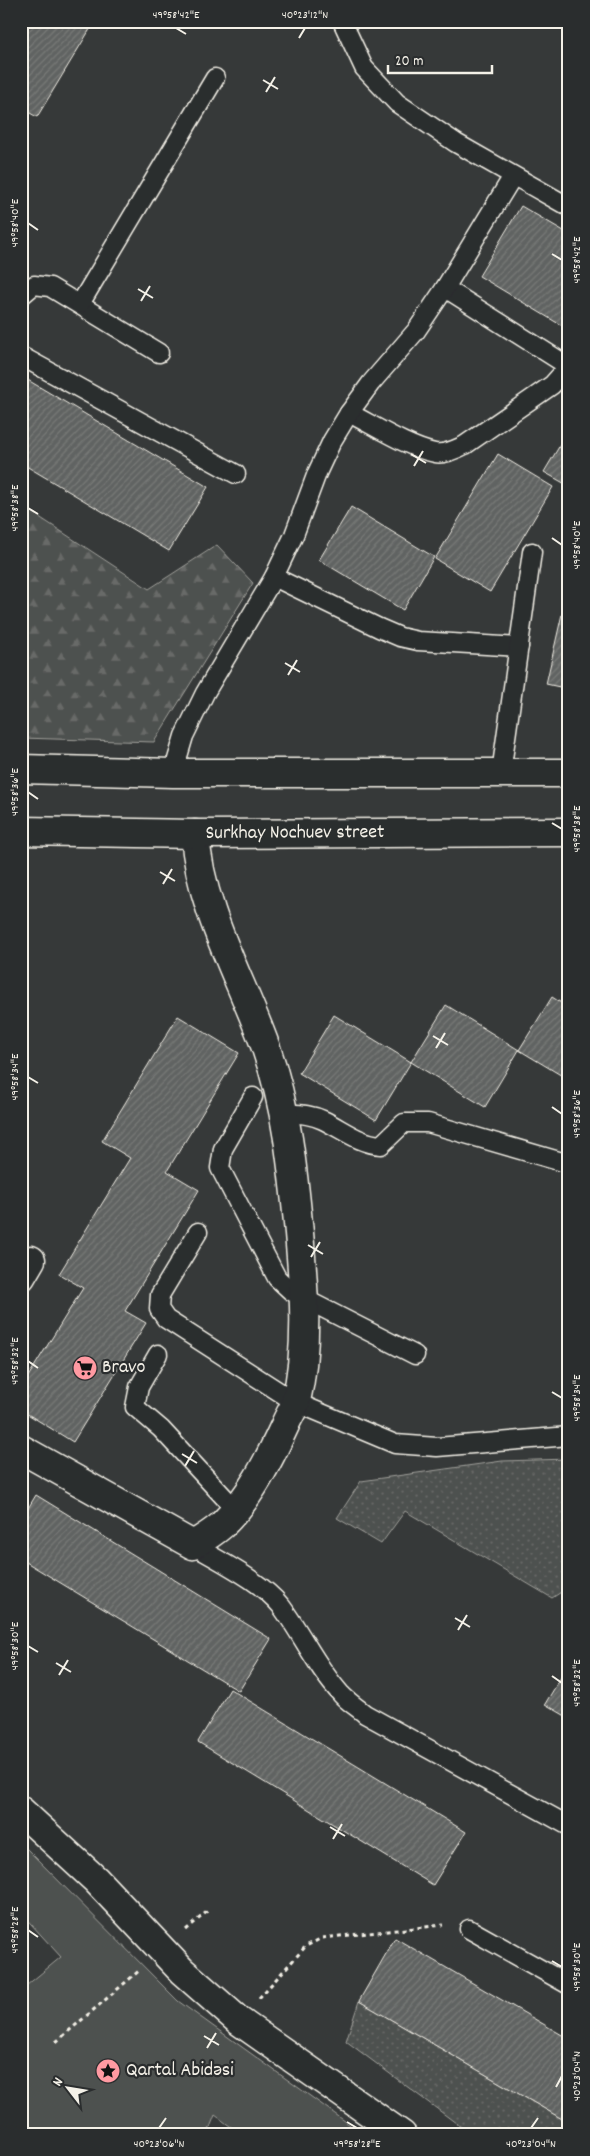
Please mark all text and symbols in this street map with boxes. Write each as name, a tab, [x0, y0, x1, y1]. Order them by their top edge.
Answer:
text: 49°58'42"E	[152, 7, 200, 24]
text: 40°23'12"N	[282, 7, 328, 24]
scale bar	[388, 42, 491, 74]
text: 20 m	[395, 51, 423, 73]
text: 49°58'40"E	[7, 198, 24, 247]
text: 49°58'42"E	[569, 236, 586, 284]
text: 49°58'38"E	[7, 484, 24, 531]
text: 49°58'40"E	[569, 520, 586, 569]
text: 49°58'36"E	[7, 767, 24, 816]
text: 49°58'38"E	[569, 805, 586, 852]
street label: Surkhay Nochuev street	[205, 819, 385, 848]
text: 49°58'34"E	[7, 1053, 24, 1101]
text: 49°58'36"E	[569, 1089, 586, 1138]
text: 49°58'32"E	[7, 1337, 24, 1385]
place label: Bravo	[102, 1354, 146, 1382]
supermarket icon: Bravo	[72, 1355, 98, 1381]
text: 49°58'34"E	[569, 1374, 586, 1422]
text: 49°58'30"E	[7, 1621, 24, 1670]
text: 49°58'32"E	[569, 1659, 586, 1707]
text: 49°58'28"E	[7, 1906, 24, 1953]
text: 49°58'30"E	[569, 1942, 586, 1991]
text: 40°23'04"N	[569, 2051, 586, 2101]
place label: Qartal Abidəsi	[126, 2057, 234, 2085]
place icon: Qartal Abidəsi	[95, 2058, 121, 2084]
north arrow	[42, 2064, 92, 2114]
text: N	[48, 2074, 69, 2090]
text: 40°23'06"N	[134, 2136, 185, 2153]
text: 49°58'28"E	[334, 2136, 381, 2153]
text: 40°23'04"N	[506, 2136, 556, 2153]

